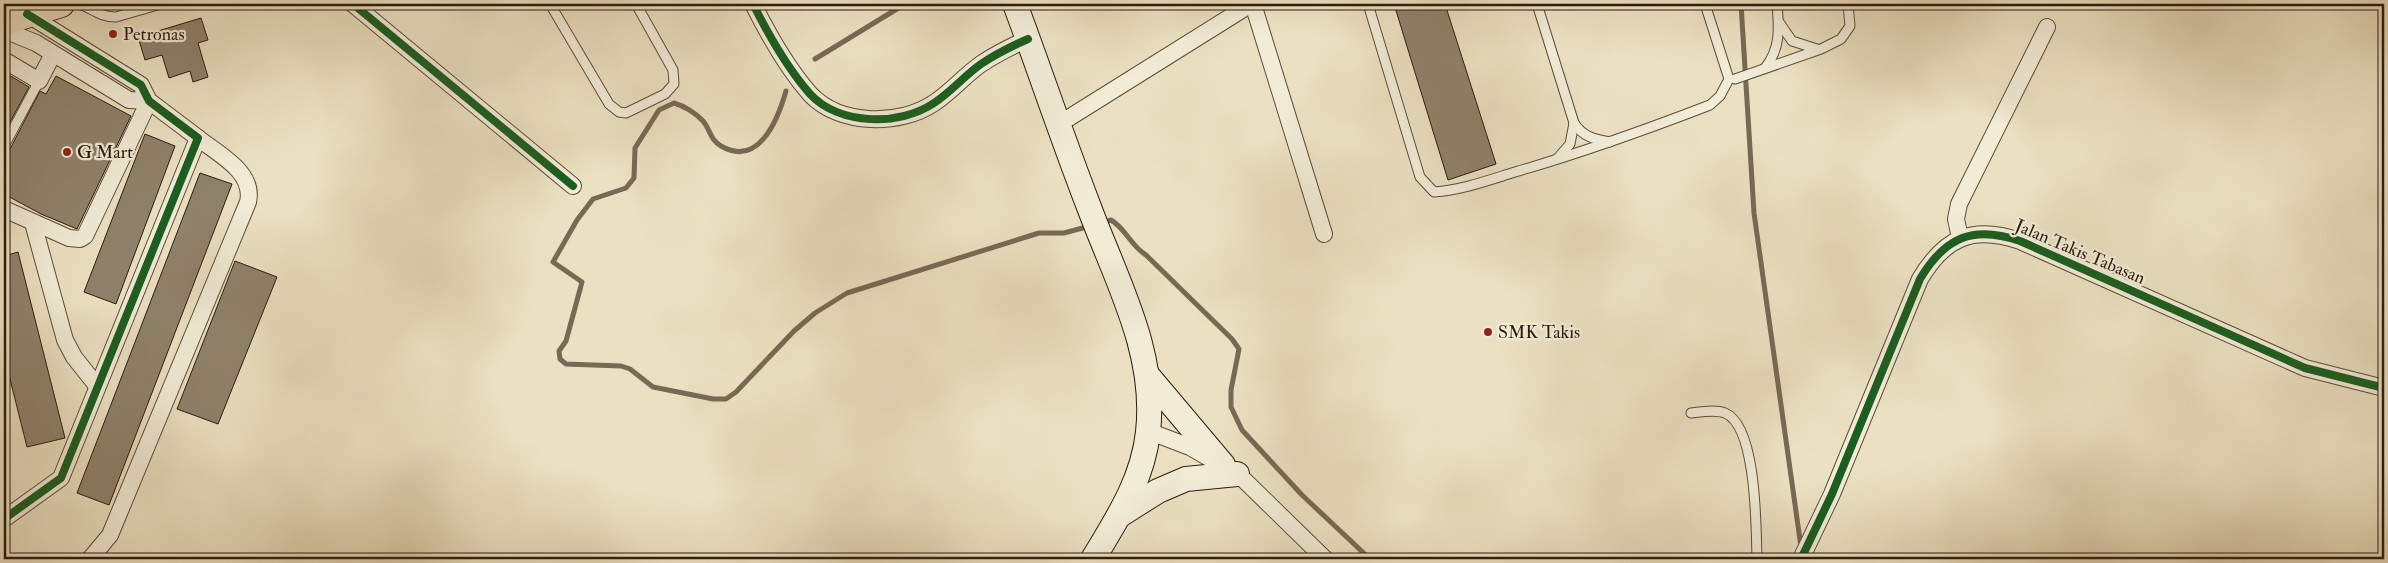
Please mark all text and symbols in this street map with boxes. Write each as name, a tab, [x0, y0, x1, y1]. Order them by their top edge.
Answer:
place label: Petronas	[123, 23, 185, 46]
marker: Petronas	[107, 28, 119, 40]
place label: G Mart	[77, 141, 133, 164]
marker: G Mart	[61, 146, 73, 158]
street label: Jalan Takis Tabasan	[2010, 214, 2149, 290]
place label: SMK Takis	[1498, 321, 1580, 344]
marker: SMK Takis	[1482, 326, 1494, 338]

